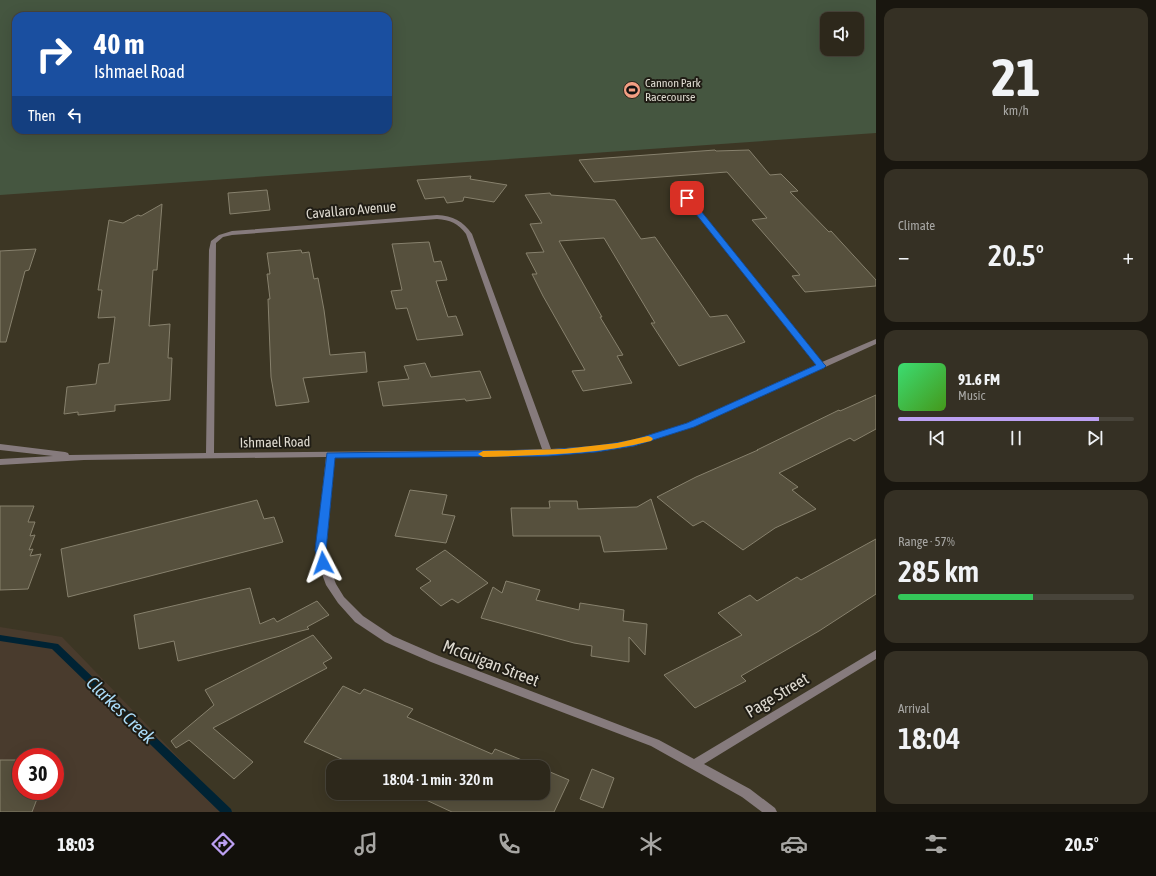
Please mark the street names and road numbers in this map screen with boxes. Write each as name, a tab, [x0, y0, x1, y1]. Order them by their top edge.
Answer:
street label: Cavallaro Avenue	[305, 198, 397, 222]
street label: Ishmael Road	[240, 433, 310, 451]
street label: McGuigan Street	[440, 635, 542, 691]
street label: Page Street	[742, 668, 812, 722]

